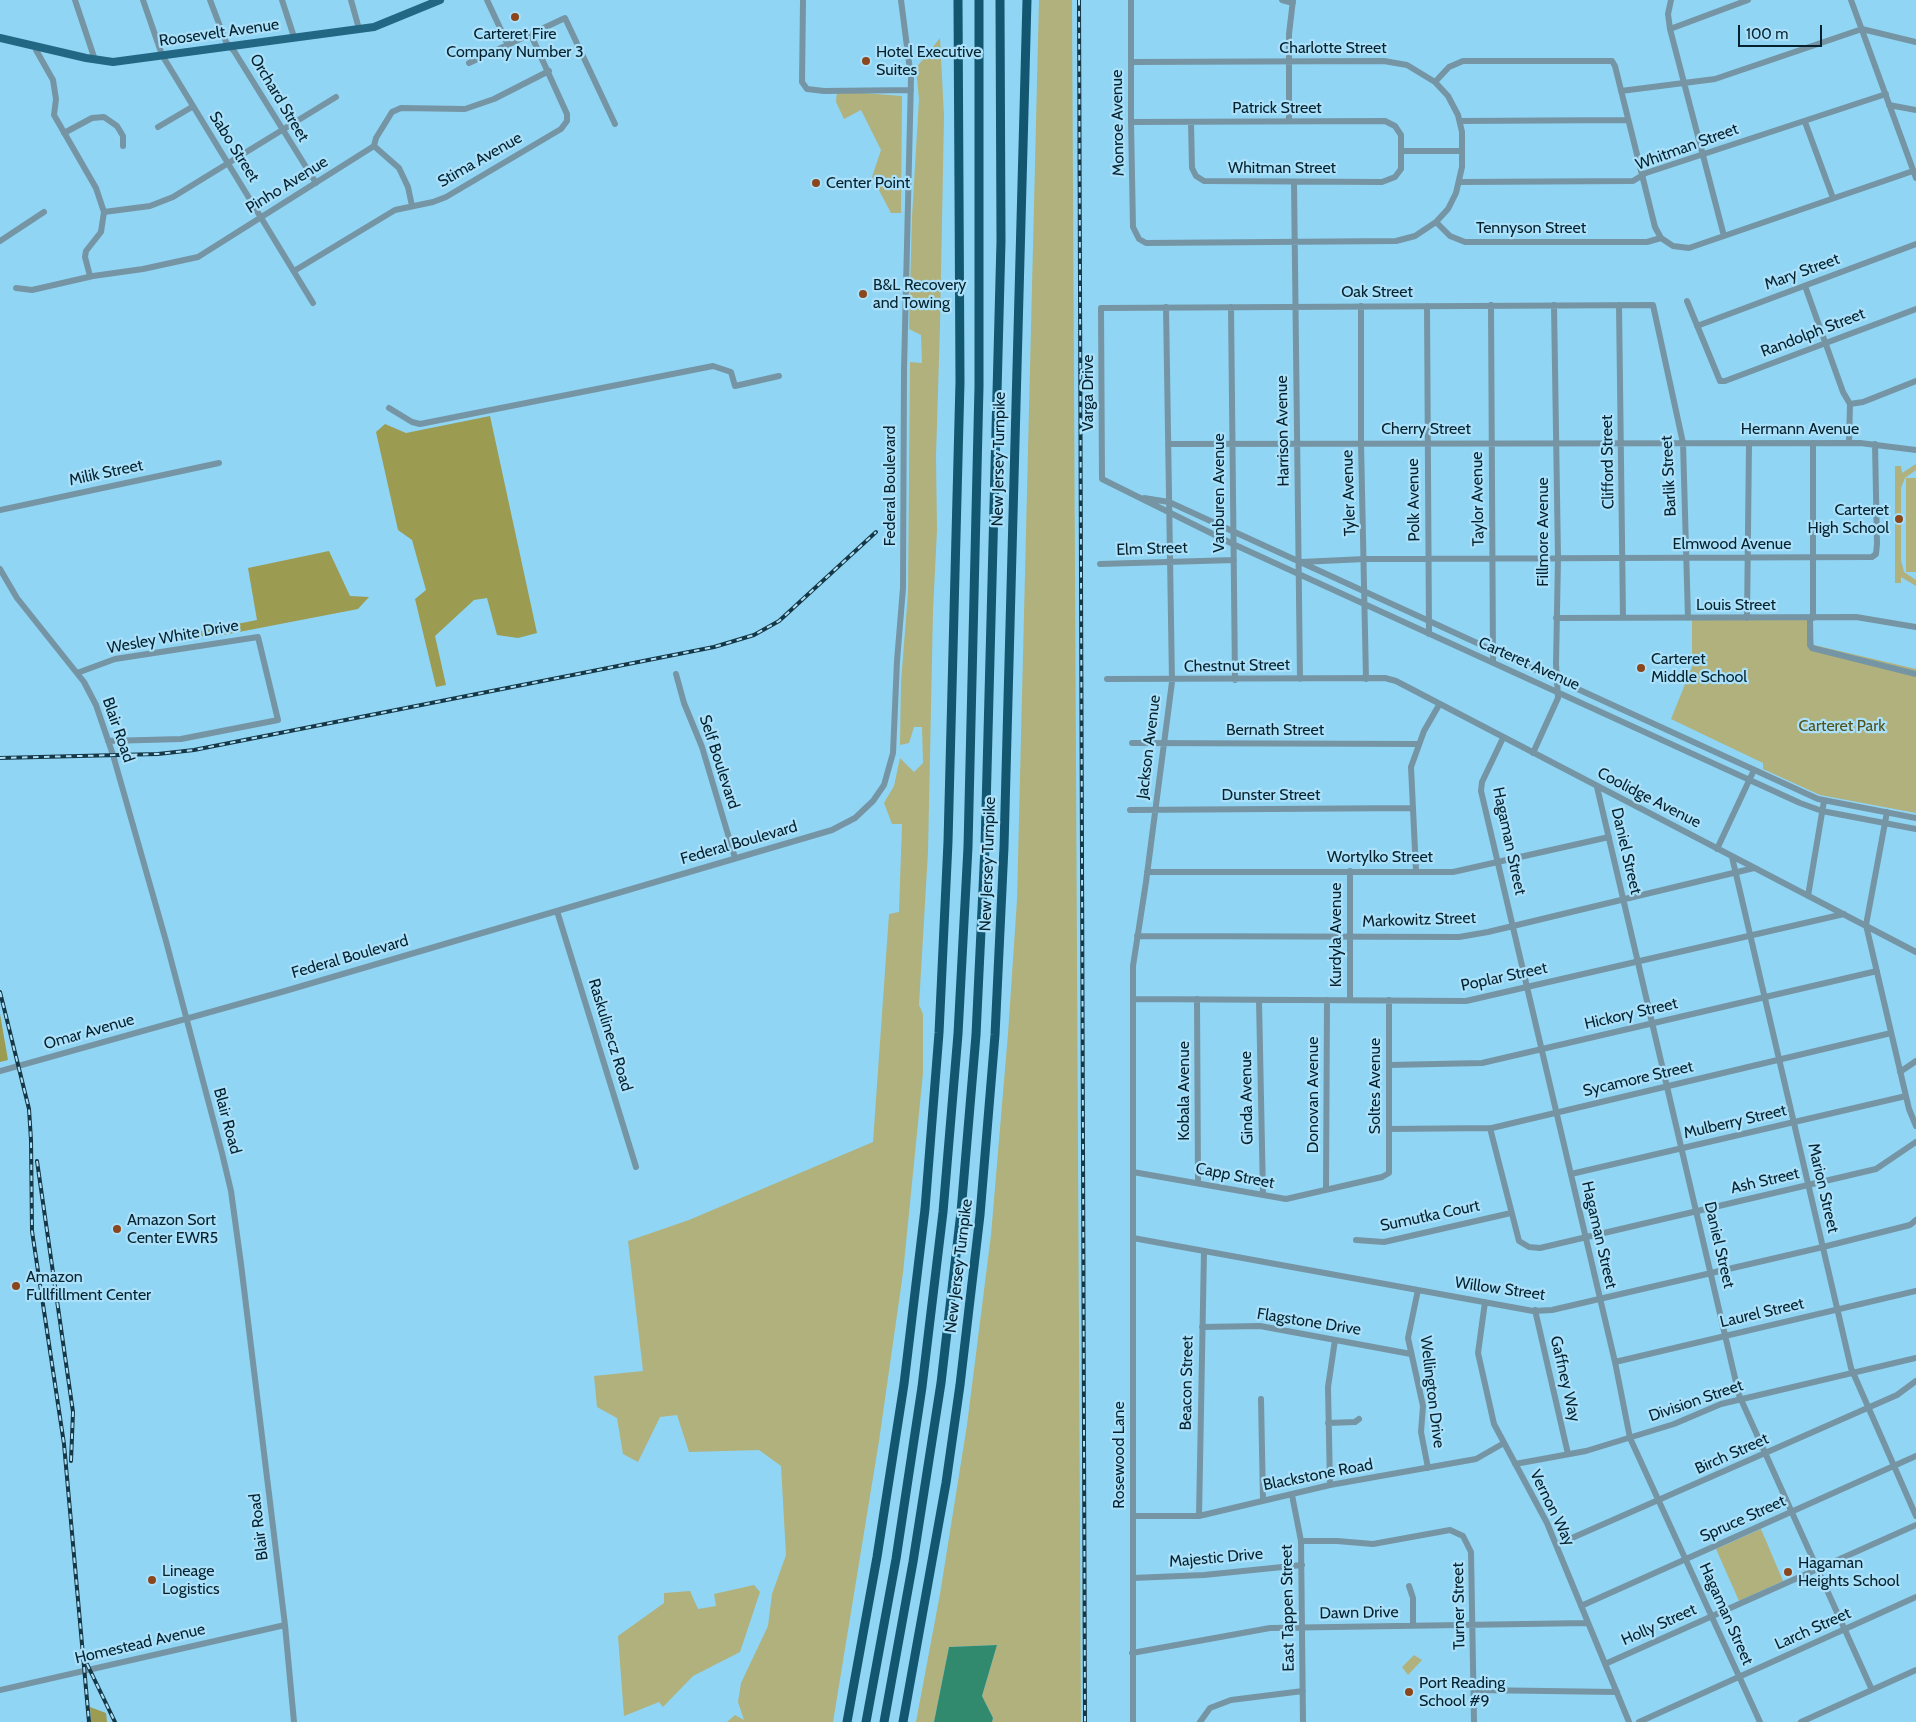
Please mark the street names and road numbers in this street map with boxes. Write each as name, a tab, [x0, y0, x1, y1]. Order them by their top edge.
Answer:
street label: Roosevelt Avenue	[158, 15, 280, 51]
street label: Charlotte Street	[1279, 38, 1387, 58]
street label: Orchard Street	[245, 51, 313, 145]
street label: Monroe Avenue	[1107, 69, 1129, 177]
street label: Patrick Street	[1232, 98, 1322, 118]
street label: Sabo Street	[205, 108, 263, 186]
street label: Whitman Street	[1633, 120, 1741, 174]
street label: Stima Avenue	[435, 128, 525, 192]
street label: Pinho Avenue	[242, 152, 332, 218]
street label: Whitman Street	[1228, 158, 1336, 178]
street label: Tennyson Street	[1476, 218, 1586, 238]
street label: Mary Street	[1762, 250, 1842, 294]
street label: Oak Street	[1341, 282, 1413, 302]
street label: Randolph Street	[1758, 304, 1868, 362]
street label: Varga Drive	[1078, 355, 1098, 431]
street label: Harrison Avenue	[1272, 375, 1294, 487]
street label: New Jersey Turnpike	[988, 391, 1010, 527]
street label: Clifford Street	[1598, 414, 1618, 510]
street label: Cherry Street	[1381, 419, 1471, 439]
street label: Hermann Avenue	[1741, 419, 1859, 439]
street label: Federal Boulevard	[880, 426, 900, 546]
street label: Vanburen Avenue	[1209, 433, 1229, 553]
street label: Barlik Street	[1657, 435, 1681, 517]
street label: Tyler Avenue	[1338, 449, 1360, 537]
street label: Taylor Avenue	[1468, 451, 1488, 547]
street label: Milik Street	[67, 456, 145, 490]
street label: Polk Avenue	[1404, 458, 1424, 542]
street label: Fillmore Avenue	[1533, 477, 1553, 587]
street label: Elmwood Avenue	[1673, 534, 1791, 554]
street label: Elm Street	[1116, 538, 1188, 560]
street label: Louis Street	[1696, 595, 1776, 615]
street label: Wesley White Drive	[106, 616, 240, 658]
street label: Carteret Avenue	[1475, 633, 1583, 695]
street label: Chestnut Street	[1184, 655, 1290, 677]
street label: Jackson Avenue	[1133, 694, 1165, 800]
street label: Blair Road	[98, 695, 138, 765]
street label: Self Boulevard	[695, 712, 743, 812]
street label: Bernath Street	[1226, 720, 1324, 740]
street label: Coolidge Avenue	[1594, 764, 1704, 832]
street label: Dunster Street	[1222, 785, 1320, 805]
street label: Hagaman Street	[1488, 785, 1530, 897]
street label: New Jersey Turnpike	[976, 796, 1000, 932]
street label: Daniel Street	[1607, 806, 1645, 896]
street label: Federal Boulevard	[678, 817, 800, 869]
street label: Wortylko Street	[1327, 847, 1433, 867]
street label: Kurdyla Avenue	[1326, 883, 1346, 987]
street label: Markowitz Street	[1362, 908, 1476, 932]
street label: Federal Boulevard	[289, 931, 411, 983]
street label: Poplar Street	[1459, 958, 1549, 996]
street label: Raskulinecz Road	[584, 976, 636, 1094]
street label: Hickory Street	[1582, 994, 1680, 1034]
street label: Omar Avenue	[42, 1010, 136, 1054]
street label: Donovan Avenue	[1303, 1037, 1323, 1153]
street label: Soltes Avenue	[1365, 1038, 1385, 1134]
street label: Kobala Avenue	[1174, 1041, 1194, 1141]
street label: Ginda Avenue	[1237, 1051, 1257, 1145]
street label: Sycamore Street	[1581, 1057, 1695, 1101]
street label: Blair Road	[209, 1086, 245, 1156]
street label: Mulberry Street	[1682, 1101, 1788, 1143]
street label: Marion Street	[1803, 1141, 1843, 1235]
street label: Capp Street	[1194, 1159, 1276, 1193]
street label: Ash Street	[1729, 1164, 1801, 1198]
street label: Hagaman Street	[1577, 1179, 1621, 1291]
street label: Sumutka Court	[1379, 1196, 1481, 1236]
street label: New Jersey Turnpike	[941, 1198, 977, 1334]
street label: Daniel Street	[1700, 1200, 1738, 1290]
street label: Willow Street	[1454, 1273, 1546, 1305]
street label: Laurel Street	[1718, 1294, 1806, 1332]
street label: Flagstone Drive	[1256, 1304, 1362, 1340]
street label: Gaffney Way	[1546, 1334, 1584, 1424]
street label: Beacon Street	[1177, 1335, 1197, 1431]
street label: Wellington Drive	[1416, 1335, 1448, 1449]
street label: Division Street	[1646, 1376, 1746, 1426]
street label: Rosewood Lane	[1109, 1401, 1129, 1509]
street label: Birch Street	[1692, 1429, 1772, 1479]
street label: Blackstone Road	[1261, 1455, 1375, 1495]
street label: Vernon Way	[1525, 1467, 1579, 1549]
street label: Blair Road	[245, 1492, 273, 1562]
street label: Spruce Street	[1697, 1492, 1789, 1546]
street label: Majestic Drive	[1168, 1544, 1264, 1572]
street label: East Tappen Street	[1277, 1544, 1299, 1672]
street label: Hagaman Street	[1695, 1560, 1757, 1668]
street label: Turner Street	[1449, 1562, 1469, 1650]
street label: Holly Street	[1619, 1600, 1699, 1650]
street label: Dawn Drive	[1319, 1603, 1399, 1623]
street label: Larch Street	[1772, 1604, 1854, 1654]
street label: Homestead Avenue	[73, 1620, 207, 1668]

